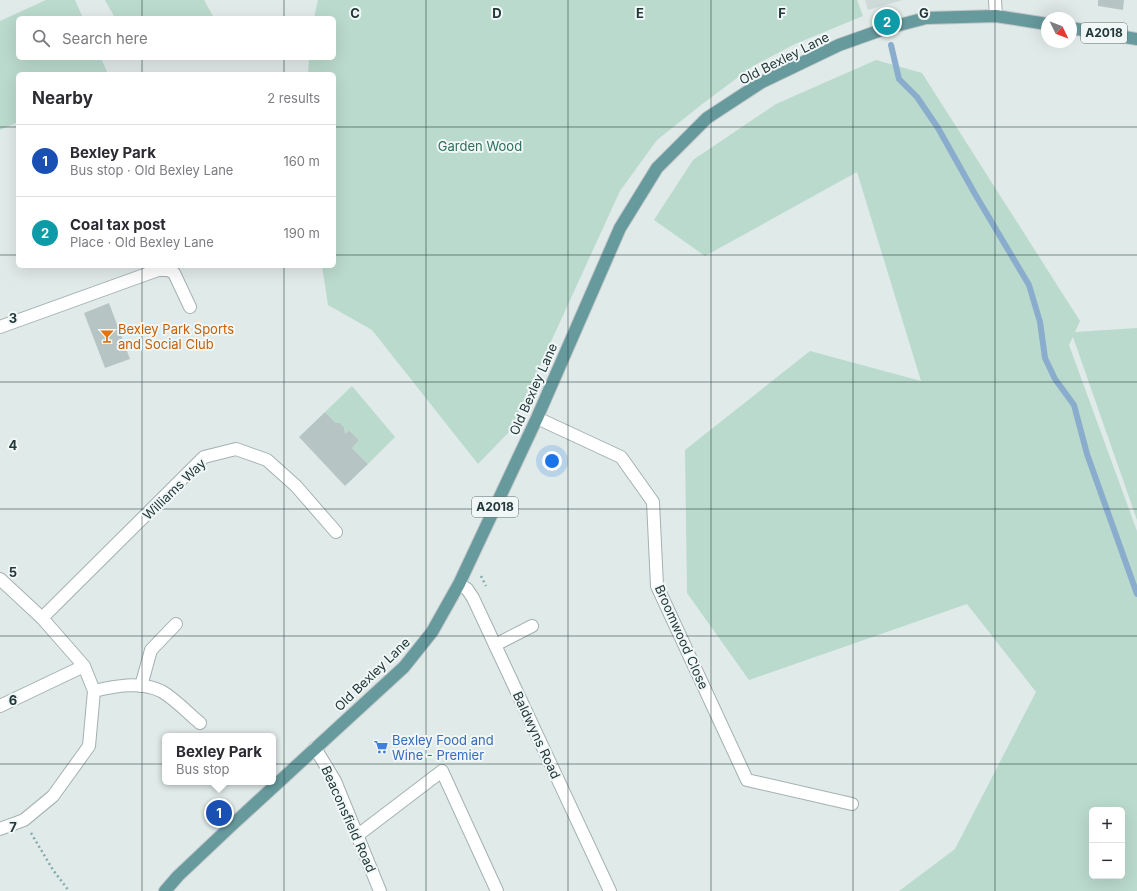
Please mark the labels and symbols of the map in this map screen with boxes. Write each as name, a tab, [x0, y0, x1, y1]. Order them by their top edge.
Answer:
text: C	[350, 5, 360, 21]
text: D	[492, 5, 502, 21]
text: E	[636, 5, 644, 21]
text: F	[778, 5, 786, 21]
text: G	[919, 5, 929, 21]
pin: 2	[874, 7, 900, 37]
north arrow	[1041, 12, 1077, 48]
road number: A2018	[1081, 23, 1127, 43]
street label: Old Bexley Lane	[736, 28, 832, 88]
park label: Garden Wood	[438, 138, 522, 154]
text: 3	[9, 310, 17, 326]
place label: Bexley Park Sports and Social Club	[118, 321, 234, 352]
bar icon: Bexley Park Sports and Social Club	[99, 328, 115, 344]
street label: Old Bexley Lane	[506, 341, 560, 437]
text: 4	[9, 437, 18, 453]
your location	[542, 451, 562, 471]
street label: Williams Way	[139, 455, 209, 523]
road number: A2018	[472, 497, 518, 517]
text: 5	[9, 564, 17, 580]
street label: Broomwood Close	[652, 582, 712, 692]
street label: Old Bexley Lane	[331, 634, 413, 714]
street label: Baldwyns Road	[510, 689, 564, 781]
text: 6	[9, 692, 17, 708]
place label: Bexley Food and Wine - Premier	[392, 732, 494, 763]
supermarket icon: Bexley Food and Wine - Premier	[373, 739, 389, 755]
street label: Beaconsfield Road	[318, 763, 380, 875]
pin: 1	[206, 798, 232, 828]
text: 7	[9, 819, 17, 835]

